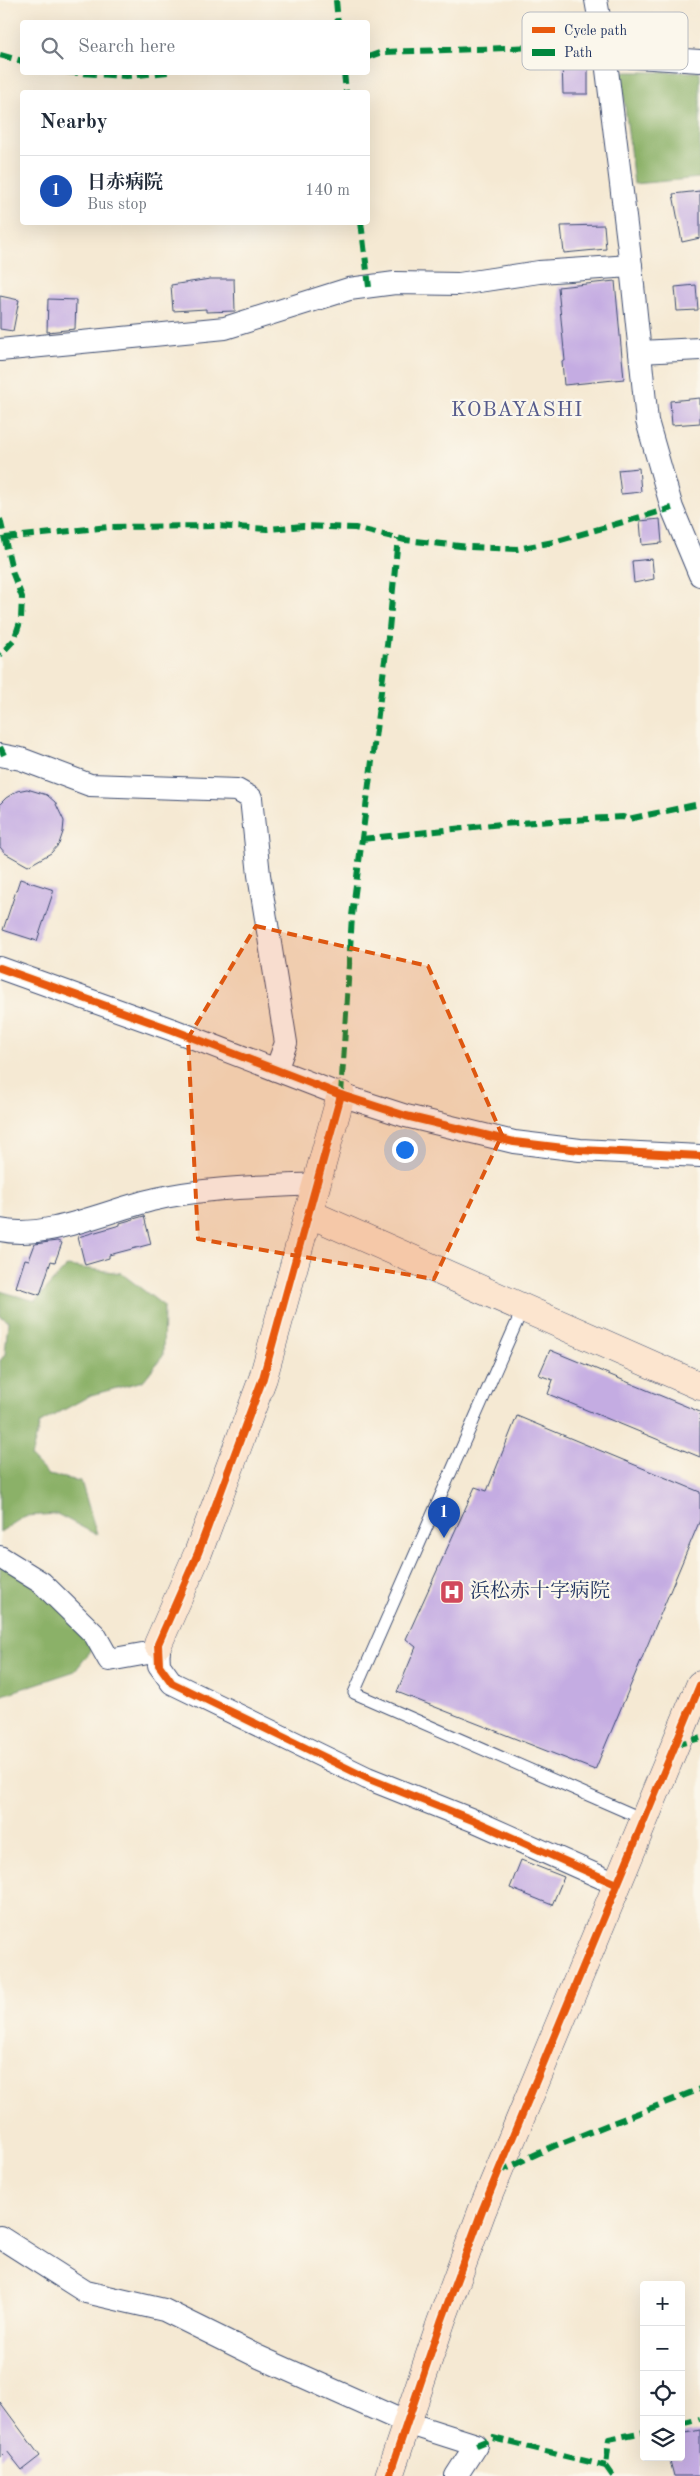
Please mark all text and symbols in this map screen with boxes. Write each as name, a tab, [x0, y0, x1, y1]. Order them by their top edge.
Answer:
legend	[522, 12, 688, 70]
search box	[20, 20, 370, 75]
text: Cycle path	[564, 24, 627, 38]
icon: search	[38, 34, 66, 62]
text: Search here	[78, 38, 175, 57]
text: Path	[564, 46, 593, 60]
text: Nearby	[40, 112, 108, 133]
text: 日赤病院	[87, 174, 163, 193]
text: 1	[51, 183, 61, 199]
text: 140 m	[305, 183, 350, 199]
text: Bus stop	[87, 197, 147, 213]
district label: KOBAYASHI	[451, 400, 583, 421]
your location	[392, 1137, 418, 1163]
pin: 1	[428, 1497, 460, 1538]
hospital icon: 浜松赤十字病院	[439, 1579, 465, 1605]
place label: 浜松赤十字病院	[470, 1580, 610, 1602]
map controls	[640, 2281, 685, 2461]
button: +	[640, 2281, 685, 2326]
button: −	[640, 2326, 685, 2371]
button: locate	[640, 2371, 685, 2416]
button: layers	[640, 2416, 685, 2461]

